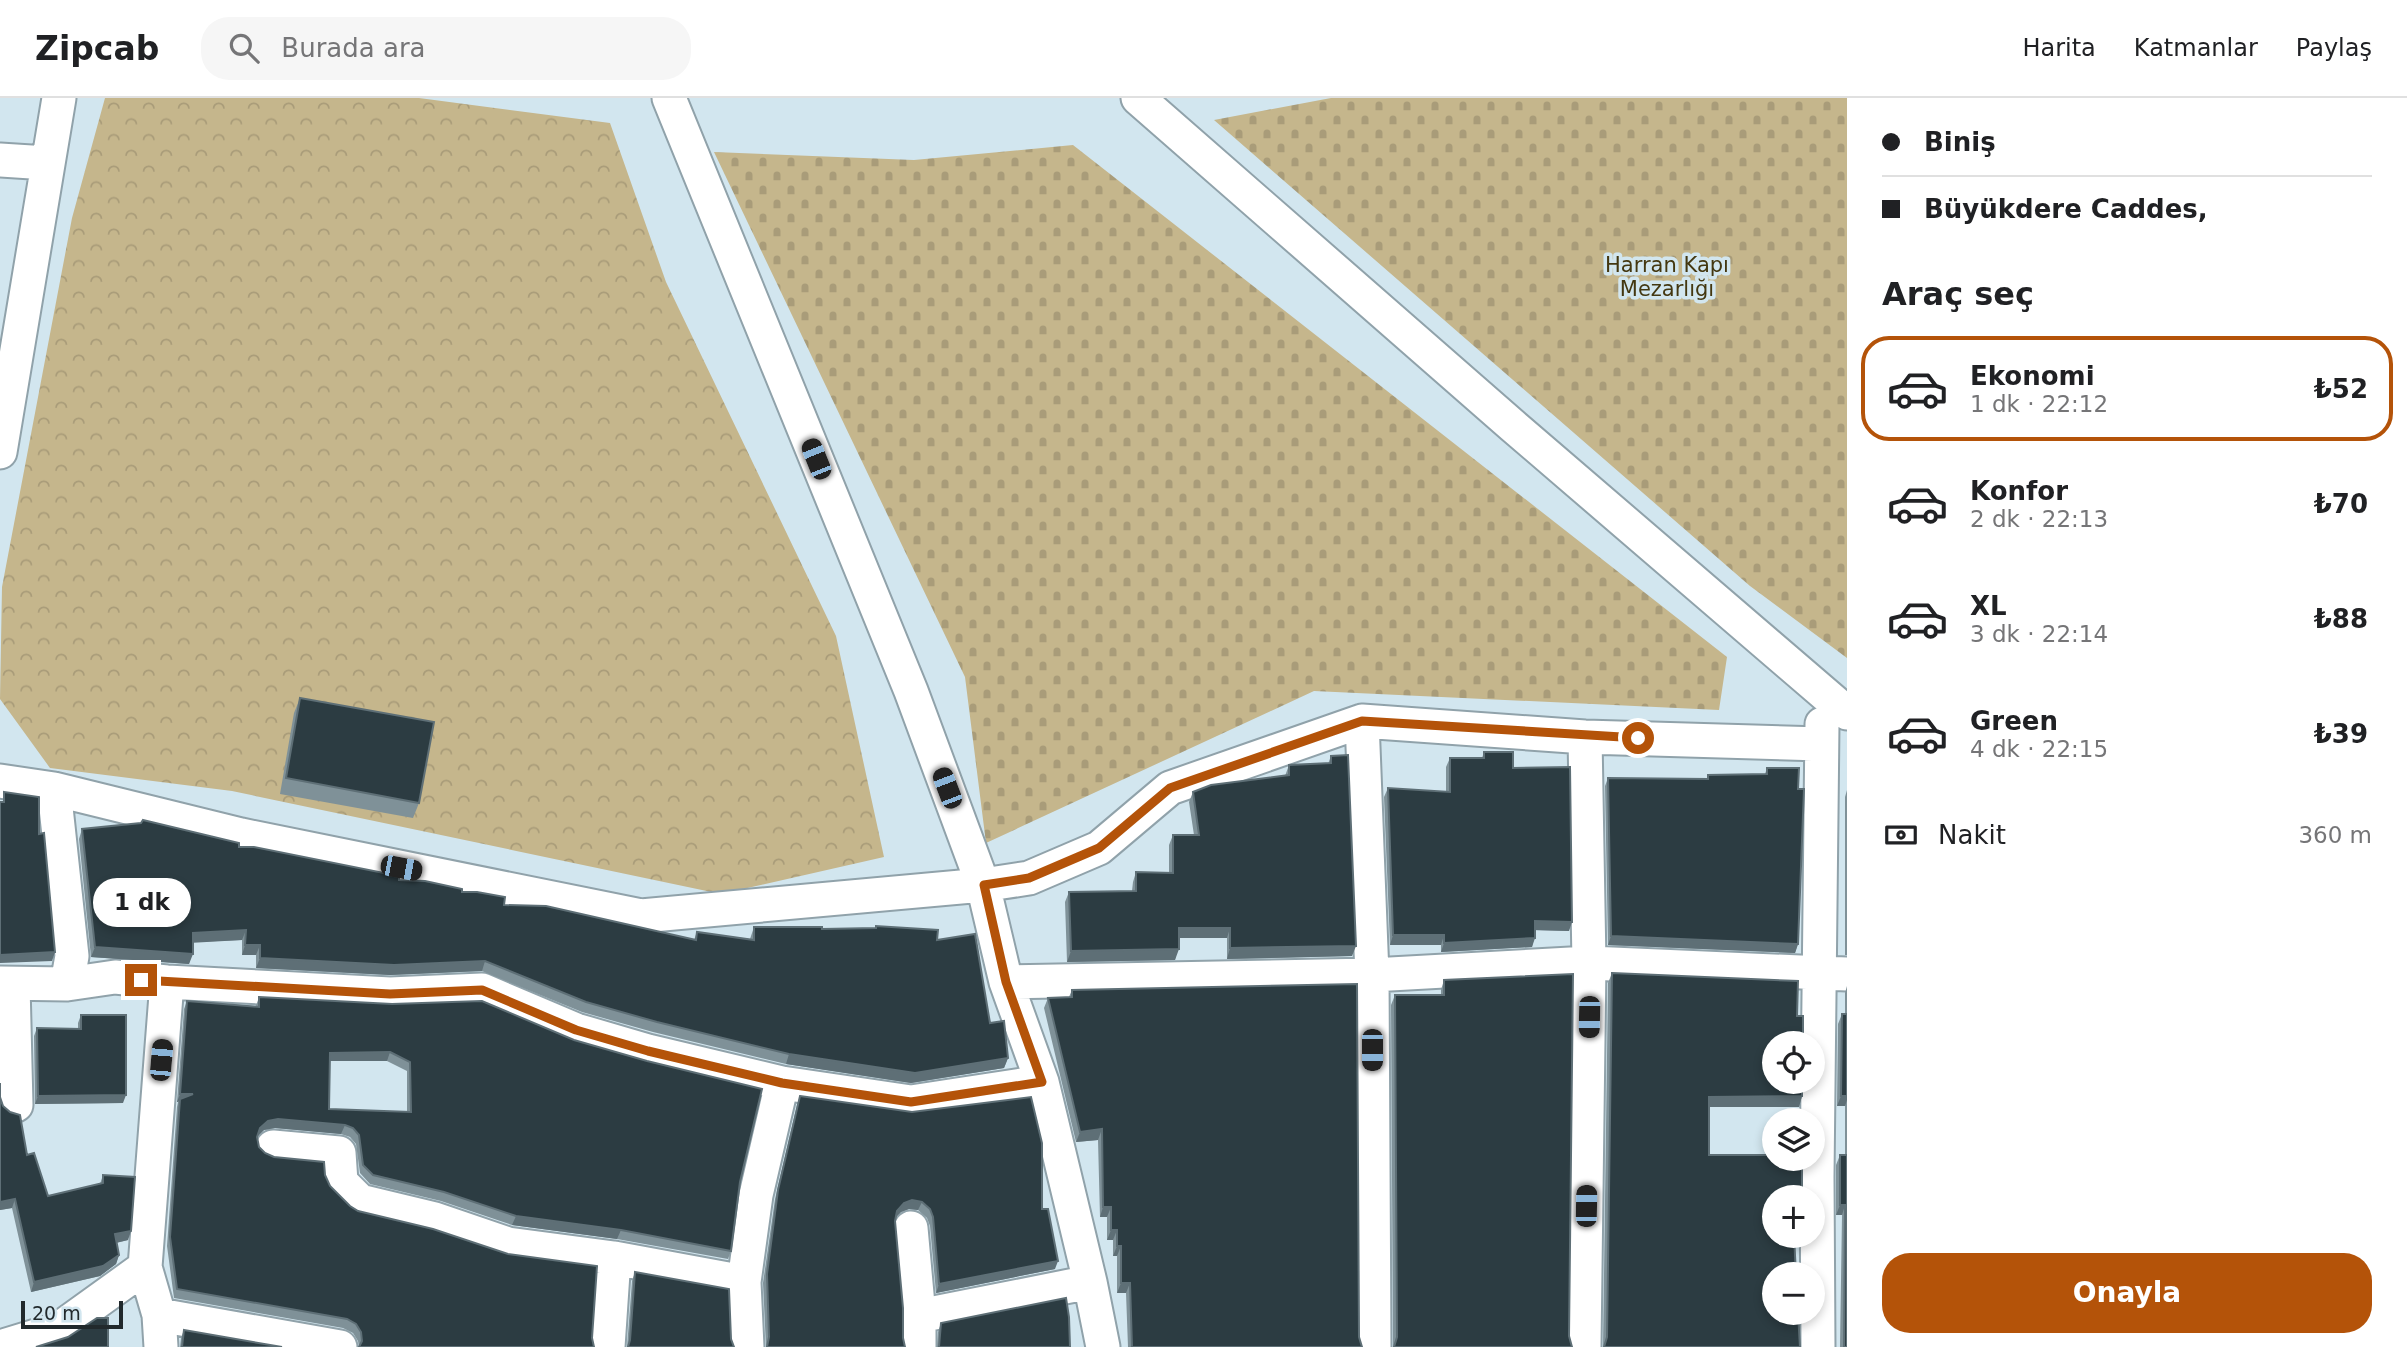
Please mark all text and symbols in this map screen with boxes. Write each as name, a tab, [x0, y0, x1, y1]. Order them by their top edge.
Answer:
search box	[201, 17, 691, 80]
text: Zipcab	[35, 29, 159, 68]
icon: search	[225, 29, 263, 67]
text: Burada ara	[281, 33, 426, 63]
text: Harita	[2022, 34, 2096, 62]
text: Katmanlar	[2134, 34, 2258, 62]
text: Paylaş	[2296, 34, 2372, 62]
text: Biniş	[1924, 127, 1996, 157]
text: Büyükdere Caddes,	[1924, 194, 2208, 224]
park label: Harran Kapı Mezarlığı	[1605, 253, 1729, 301]
text: Araç seç	[1882, 275, 2034, 313]
icon: car	[1886, 357, 1949, 420]
text: Ekonomi	[1970, 361, 2095, 391]
text: ₺52	[2314, 374, 2368, 404]
text: 1 dk · 22:12	[1970, 391, 2108, 417]
car	[799, 436, 834, 482]
icon: car	[1886, 472, 1949, 535]
text: Konfor	[1970, 476, 2068, 506]
text: ₺70	[2314, 489, 2368, 519]
text: 2 dk · 22:13	[1970, 506, 2108, 532]
icon: car	[1886, 587, 1949, 650]
text: XL	[1970, 591, 2007, 621]
text: ₺88	[2314, 604, 2368, 634]
text: 3 dk · 22:14	[1970, 621, 2108, 647]
icon: car	[1886, 702, 1949, 765]
text: Green	[1970, 706, 2058, 736]
text: ₺39	[2314, 719, 2368, 749]
route start	[1622, 722, 1654, 754]
text: 4 dk · 22:15	[1970, 736, 2108, 762]
car	[930, 765, 965, 811]
icon: cash	[1882, 816, 1920, 854]
text: Nakit	[1938, 820, 2006, 850]
text: 360 m	[2298, 822, 2372, 848]
car	[379, 854, 424, 882]
callout: 1 dk	[92, 878, 190, 928]
text: 1 dk	[114, 889, 170, 915]
route end	[125, 964, 157, 996]
car	[1579, 996, 1600, 1038]
car	[1362, 1029, 1383, 1071]
map controls	[1762, 1031, 1825, 1325]
button: locate	[1762, 1031, 1825, 1094]
car	[149, 1038, 174, 1082]
button: layers	[1762, 1108, 1825, 1171]
car	[1576, 1185, 1597, 1227]
button: +	[1762, 1185, 1825, 1248]
button: Onayla	[1882, 1253, 2372, 1333]
button: −	[1762, 1262, 1825, 1325]
scale bar	[21, 1298, 122, 1330]
text: 20 m	[32, 1302, 81, 1324]

